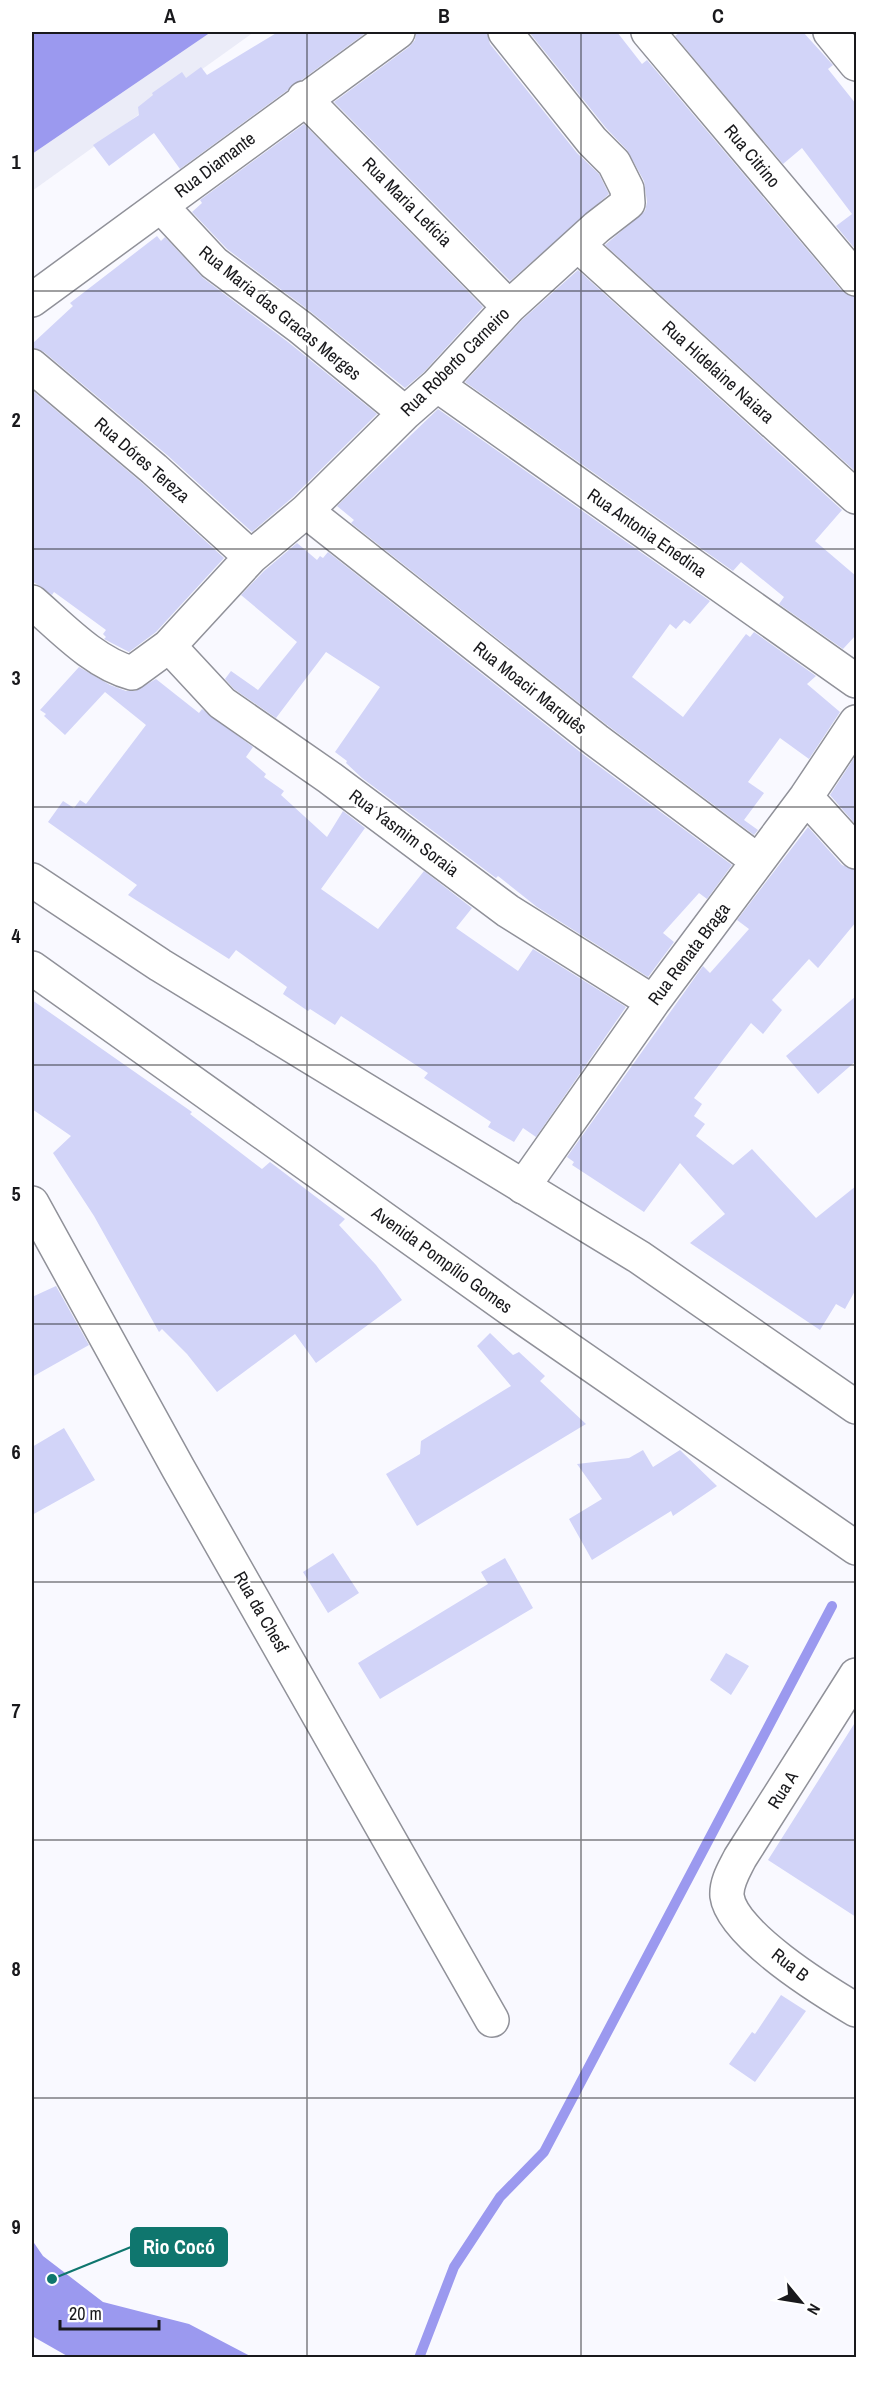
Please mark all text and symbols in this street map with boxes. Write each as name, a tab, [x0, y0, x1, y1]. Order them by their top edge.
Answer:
text: A	[164, 2, 176, 29]
text: B	[438, 2, 450, 29]
text: C	[712, 2, 724, 29]
street label: Rua Citrino	[719, 119, 786, 193]
street label: Rua Diamante	[169, 126, 260, 203]
text: 1	[11, 148, 21, 175]
street label: Rua Maria Letícia	[357, 151, 458, 252]
street label: Rua Maria das Gracas Merges	[194, 239, 367, 386]
street label: Rua Roberto Carneiro	[394, 301, 515, 422]
street label: Rua Hidelaine Naiara	[657, 315, 780, 429]
text: 2	[11, 406, 21, 433]
street label: Rua Dóres Tereza	[89, 411, 195, 508]
street label: Rua Antonia Enedina	[583, 482, 712, 583]
street label: Rua Moacir Marquês	[468, 635, 592, 740]
text: 3	[11, 664, 21, 691]
street label: Rua Yasmim Soraia	[344, 783, 464, 882]
street label: Rua Renata Braga	[642, 897, 735, 1010]
text: 4	[11, 922, 21, 949]
text: 5	[11, 1180, 21, 1207]
street label: Avenida Pompílio Gomes	[366, 1200, 518, 1319]
text: 6	[11, 1438, 21, 1465]
street label: Rua da Chesf	[228, 1566, 295, 1658]
text: 7	[11, 1697, 21, 1724]
street label: Rua A	[761, 1766, 804, 1813]
street label: Rua B	[766, 1942, 814, 1987]
text: 8	[11, 1955, 21, 1982]
text: 9	[11, 2213, 21, 2240]
callout: Rio Cocó	[131, 2228, 227, 2266]
text: Rio Cocó	[143, 2233, 215, 2260]
north arrow	[771, 2272, 831, 2332]
scale bar	[60, 2293, 159, 2331]
text: N	[802, 2300, 826, 2319]
text: 20 m	[69, 2301, 102, 2326]

